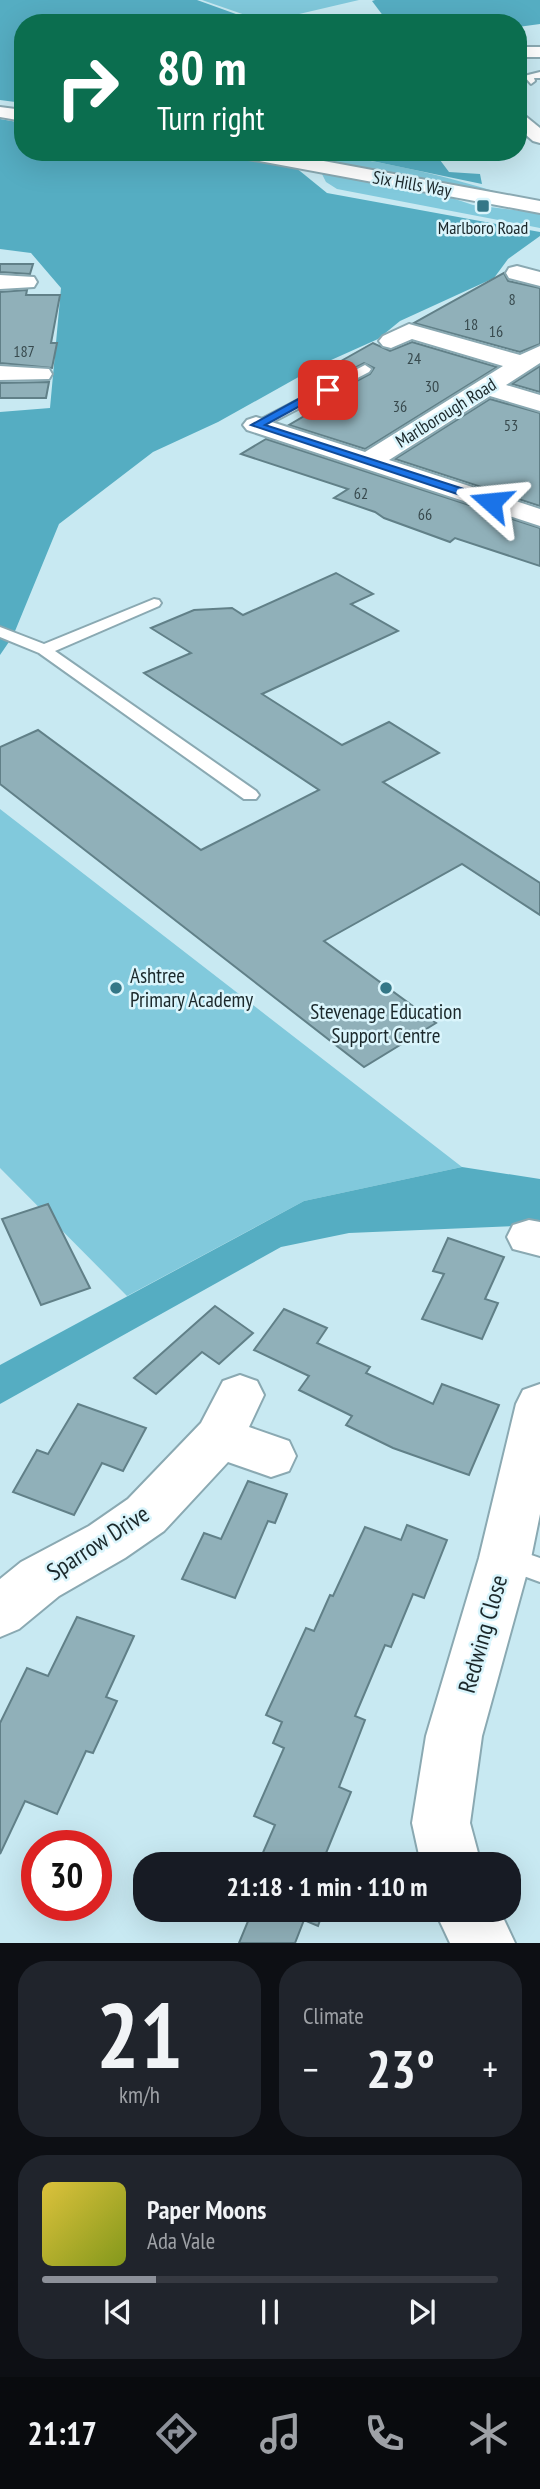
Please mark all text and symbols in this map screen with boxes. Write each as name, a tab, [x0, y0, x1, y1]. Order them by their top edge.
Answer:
text: 80 m	[157, 35, 246, 99]
icon: right	[42, 42, 133, 133]
text: Turn right	[157, 97, 265, 139]
street label: Six Hills Way	[371, 165, 453, 202]
marker: Marlboro Road	[475, 198, 491, 214]
place label: Marlboro Road	[438, 216, 528, 239]
house number: 8	[508, 289, 516, 309]
house number: 18	[464, 314, 478, 334]
house number: 16	[489, 321, 503, 341]
house number: 187	[13, 341, 35, 361]
house number: 24	[407, 348, 421, 368]
pin	[298, 360, 358, 420]
icon: arrive	[309, 371, 347, 409]
street label: Marlborough Road	[391, 373, 500, 453]
house number: 30	[425, 376, 439, 396]
house number: 36	[393, 396, 407, 416]
house number: 53	[504, 415, 518, 435]
position arrow	[454, 465, 528, 539]
house number: 62	[354, 483, 368, 503]
house number: 66	[418, 504, 432, 524]
place label: Ashtree Primary Academy	[130, 962, 253, 1013]
marker: Ashtree Primary Academy	[108, 980, 124, 996]
marker: Stevenage Education Support Centre	[378, 980, 394, 996]
place label: Stevenage Education Support Centre	[310, 998, 462, 1049]
street label: Sparrow Drive	[41, 1498, 155, 1587]
street label: Redwing Close	[451, 1571, 514, 1696]
speed limit sign: 30	[21, 1830, 112, 1921]
text: 21:18 · 1 min · 110 m	[227, 1870, 427, 1903]
text: 21	[96, 1975, 183, 2093]
text: Climate	[303, 2001, 364, 2030]
text: 23°	[366, 2035, 435, 2102]
text: −	[303, 2044, 319, 2093]
text: +	[482, 2044, 498, 2093]
text: km/h	[119, 2080, 160, 2109]
text: Paper Moons	[147, 2193, 266, 2226]
text: Ada Vale	[147, 2226, 215, 2255]
icon: previous	[99, 2293, 137, 2331]
icon: pause	[251, 2293, 289, 2331]
icon: next	[403, 2293, 441, 2331]
icon: directions	[152, 2409, 201, 2458]
icon: music	[256, 2409, 305, 2458]
icon: phone	[360, 2409, 409, 2458]
icon: climate	[464, 2409, 513, 2458]
text: 21:17	[27, 2412, 97, 2454]

